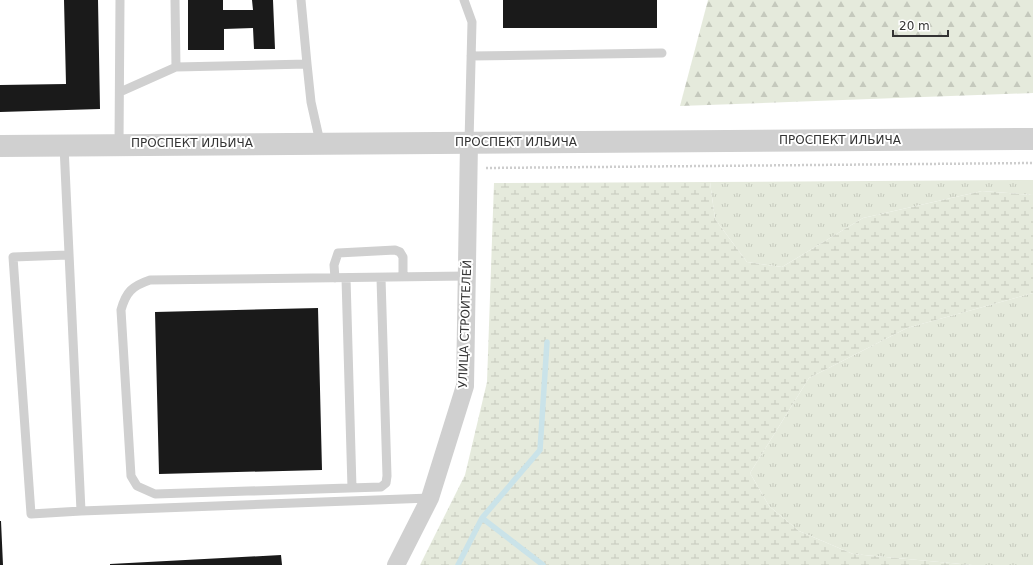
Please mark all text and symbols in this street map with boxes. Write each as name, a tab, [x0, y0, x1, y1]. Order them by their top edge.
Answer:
scale bar	[893, 12, 948, 38]
text: 20 m	[899, 19, 930, 33]
street label: ПРОСПЕКТ ИЛЬИЧА	[779, 133, 902, 147]
street label: ПРОСПЕКТ ИЛЬИЧА	[455, 135, 578, 149]
street label: ПРОСПЕКТ ИЛЬИЧА	[131, 136, 254, 150]
street label: УЛИЦА СТРОИТЕЛЕЙ	[455, 260, 474, 388]

